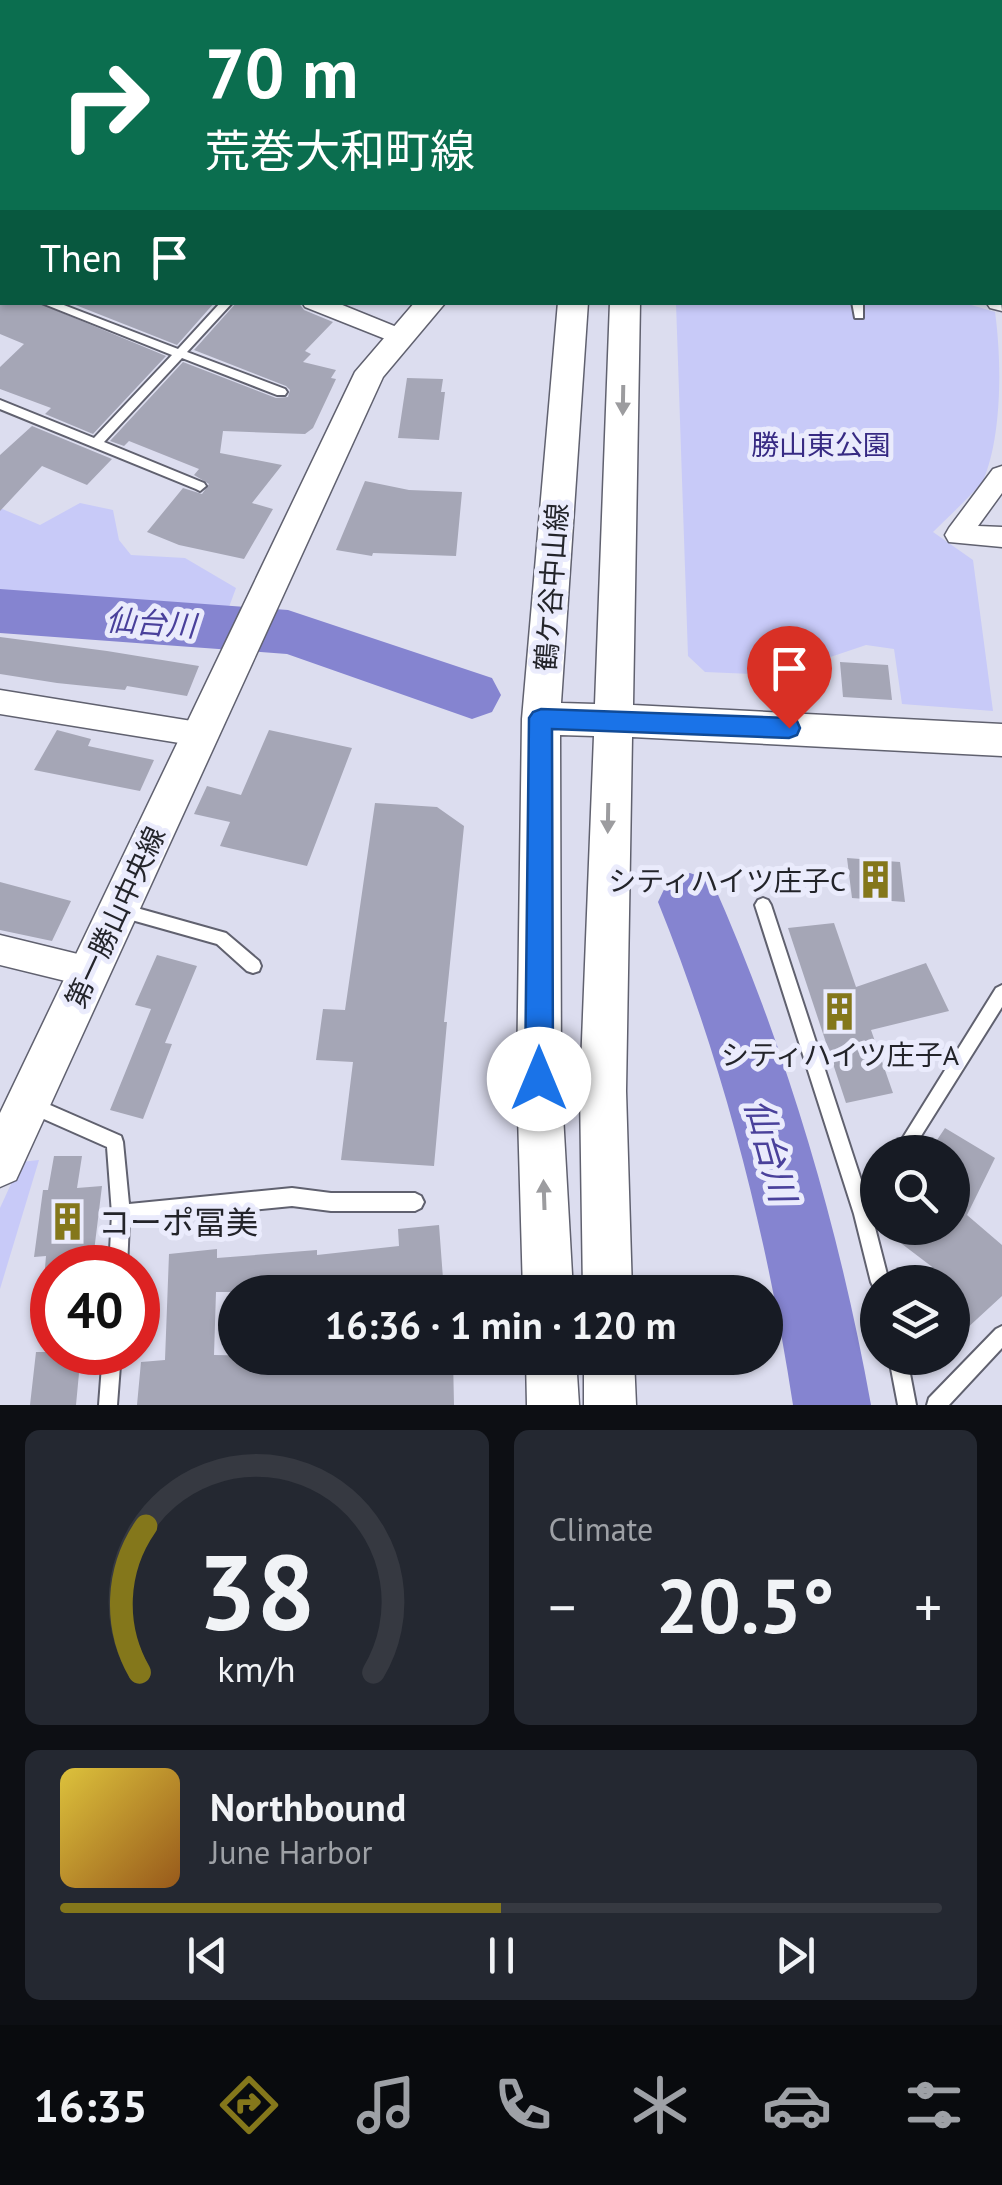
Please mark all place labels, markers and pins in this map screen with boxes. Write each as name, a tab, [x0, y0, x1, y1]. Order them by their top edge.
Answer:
pin	[747, 626, 832, 729]
building icon: シティハイツ庄子C	[855, 859, 897, 901]
place label: シティハイツ庄子C	[608, 862, 846, 899]
building icon: シティハイツ庄子A	[819, 990, 861, 1032]
place label: シティハイツ庄子A	[721, 1036, 960, 1073]
building icon: コーポ冨美	[47, 1201, 89, 1243]
place label: コーポ冨美	[98, 1201, 258, 1243]

